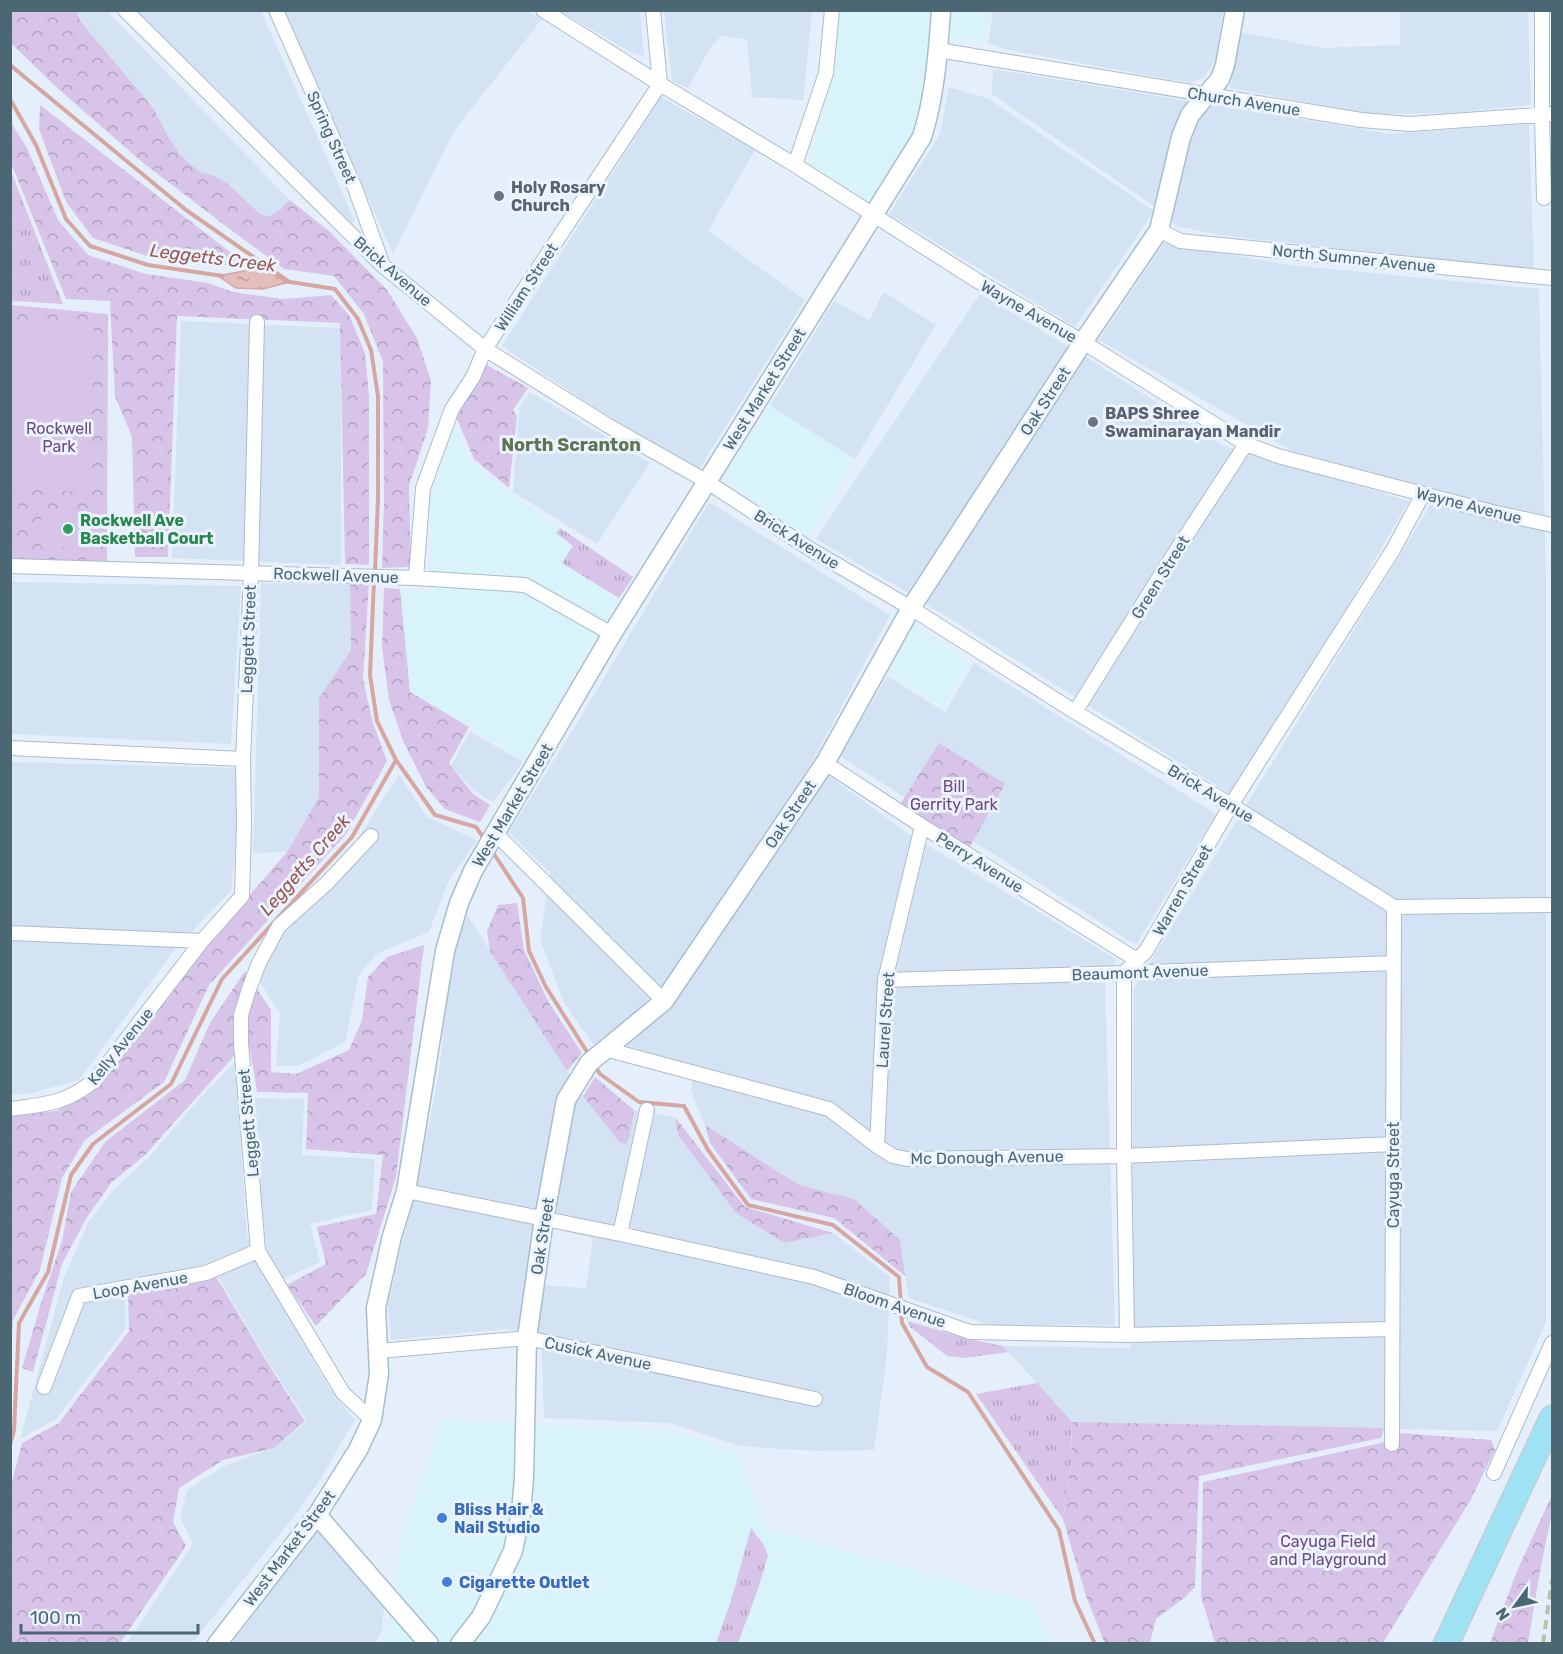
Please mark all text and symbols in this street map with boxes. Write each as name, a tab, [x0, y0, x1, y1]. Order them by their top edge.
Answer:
street label: Church Avenue	[1186, 83, 1302, 120]
street label: Spring Street	[303, 88, 360, 186]
place label: Holy Rosary Church	[511, 178, 606, 215]
marker: Holy Rosary Church	[492, 189, 506, 203]
street label: Brick Avenue	[350, 232, 436, 310]
water label: Leggetts Creek	[149, 239, 278, 277]
street label: William Street	[491, 240, 562, 335]
street label: North Sumner Avenue	[1271, 240, 1437, 277]
street label: Wayne Avenue	[977, 276, 1080, 347]
street label: West Market Street	[719, 325, 810, 454]
street label: Oak Street	[1016, 363, 1075, 439]
place label: BAPS Shree Swaminarayan Mandir	[1105, 404, 1281, 441]
marker: BAPS Shree Swaminarayan Mandir	[1086, 415, 1100, 429]
park label: Rockwell Park	[26, 419, 92, 456]
district label: North Scranton	[501, 434, 641, 456]
street label: Wayne Avenue	[1414, 483, 1524, 528]
street label: Brick Avenue	[751, 506, 843, 573]
place label: Rockwell Ave Basketball Court	[80, 511, 214, 548]
marker: Rockwell Ave Basketball Court	[61, 522, 75, 536]
street label: Green Street	[1127, 532, 1194, 622]
street label: Rockwell Avenue	[273, 564, 399, 587]
street label: Leggett Street	[237, 584, 260, 694]
street label: West Market Street	[468, 740, 557, 870]
street label: Brick Avenue	[1164, 760, 1257, 827]
street label: Oak Street	[761, 777, 820, 852]
park label: Bill Gerrity Park	[910, 777, 999, 814]
water label: Leggetts Creek	[255, 809, 355, 920]
street label: Perry Avenue	[933, 828, 1027, 897]
street label: Warren Street	[1149, 841, 1216, 939]
street label: Beaumont Avenue	[1071, 961, 1209, 984]
street label: Laurel Street	[873, 971, 898, 1069]
street label: Kelly Avenue	[83, 1004, 157, 1089]
street label: Leggett Street	[234, 1068, 263, 1178]
street label: Cayuga Street	[1384, 1122, 1403, 1228]
street label: Mc Donough Avenue	[910, 1147, 1064, 1168]
street label: Oak Street	[527, 1196, 558, 1276]
street label: Loop Avenue	[91, 1268, 189, 1303]
street label: Bloom Avenue	[841, 1279, 948, 1332]
street label: Cusick Avenue	[543, 1333, 653, 1374]
street label: West Market Street	[240, 1486, 339, 1610]
place label: Bliss Hair & Nail Studio	[454, 1500, 544, 1537]
marker: Bliss Hair & Nail Studio	[435, 1511, 449, 1525]
park label: Cayuga Field and Playground	[1270, 1532, 1386, 1569]
place label: Cigarette Outlet	[459, 1573, 590, 1592]
marker: Cigarette Outlet	[440, 1575, 454, 1589]
north arrow	[1485, 1576, 1545, 1636]
scale bar	[21, 1597, 198, 1635]
text: N	[1492, 1604, 1514, 1624]
text: 100 m	[30, 1607, 81, 1629]

